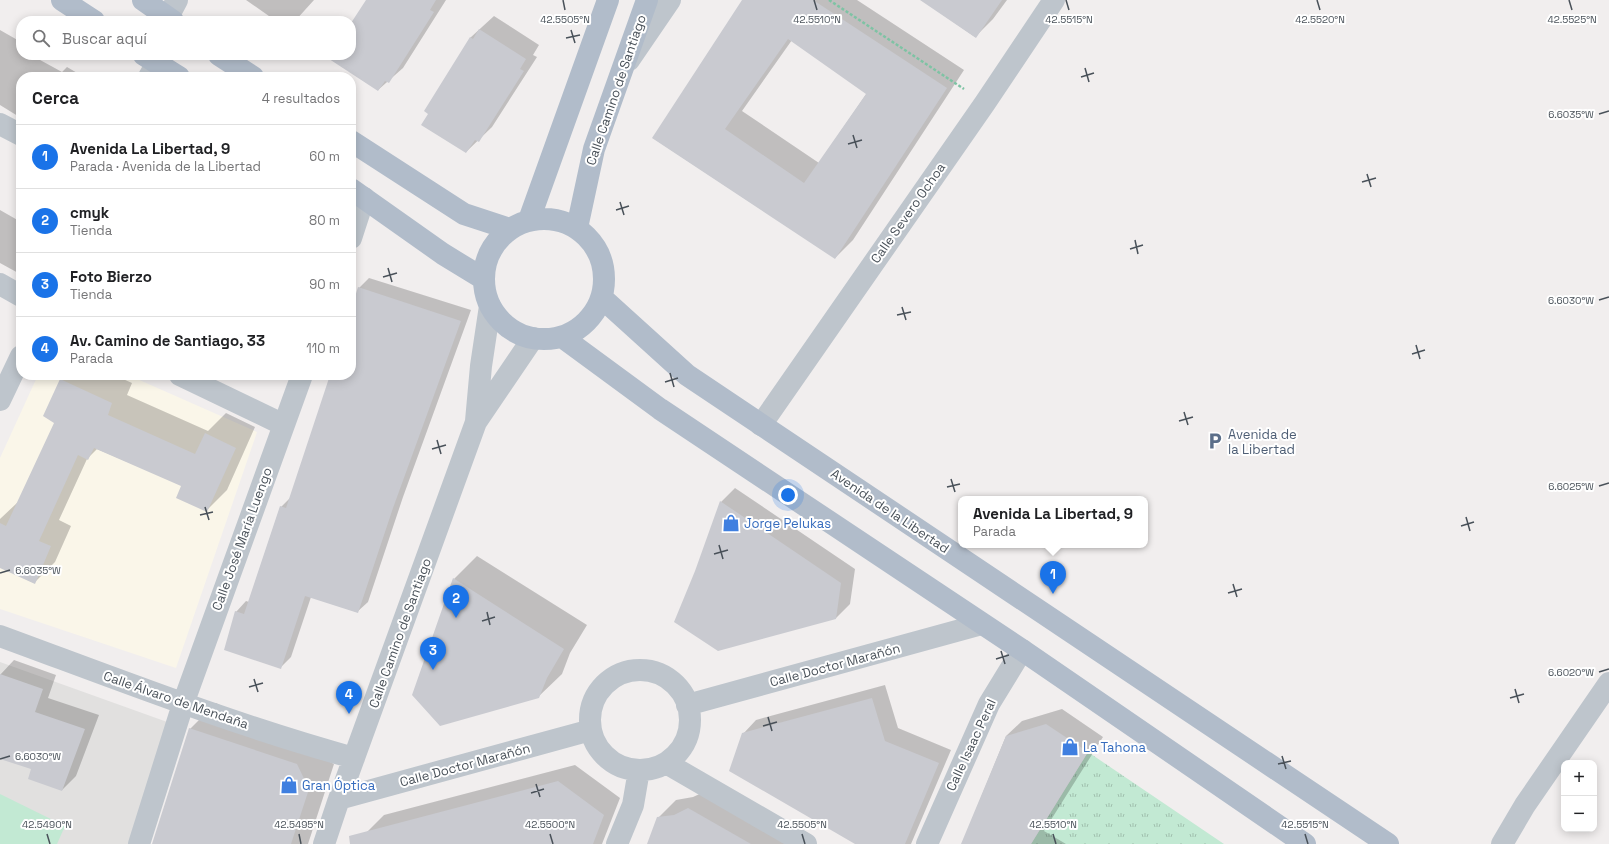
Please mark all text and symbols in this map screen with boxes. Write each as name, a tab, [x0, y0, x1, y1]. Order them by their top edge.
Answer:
street label: Calle Camino de Santiago	[582, 12, 650, 168]
text: 42.5505°N	[540, 13, 590, 26]
text: 42.5510°N	[793, 13, 841, 26]
text: 42.5515°N	[1045, 13, 1093, 26]
text: 42.5520°N	[1295, 13, 1345, 26]
text: 42.5525°N	[1547, 13, 1597, 26]
search box	[16, 16, 356, 60]
icon: search	[30, 27, 52, 49]
text: Buscar aquí	[62, 29, 147, 48]
text: Cerca	[32, 87, 79, 109]
text: 4 resultados	[262, 90, 340, 107]
text: 6.6035°W	[1548, 108, 1594, 121]
text: Avenida La Libertad, 9	[70, 139, 230, 158]
text: 1	[42, 148, 48, 165]
text: 60 m	[309, 148, 340, 165]
text: Parada · Avenida de la Libertad	[70, 158, 261, 175]
street label: Calle Severo Ochoa	[867, 159, 949, 267]
text: cmyk	[70, 203, 109, 222]
text: 2	[41, 212, 49, 229]
text: 80 m	[309, 212, 340, 229]
text: Tienda	[70, 222, 112, 239]
text: Foto Bierzo	[70, 267, 152, 286]
text: 3	[41, 276, 49, 293]
text: 90 m	[309, 276, 340, 293]
text: Tienda	[70, 286, 112, 303]
text: 6.6030°W	[1548, 294, 1594, 307]
text: Av. Camino de Santiago, 33	[70, 331, 265, 350]
text: 4	[41, 340, 49, 357]
text: 110 m	[306, 340, 340, 357]
text: Parada	[70, 350, 113, 367]
place label: Avenida de la Libertad	[1228, 426, 1297, 458]
parking icon: Avenida de la Libertad	[1205, 431, 1225, 451]
street label: Calle José María Luengo	[208, 465, 276, 613]
street label: Avenida de la Libertad	[828, 465, 952, 557]
text: 6.6025°W	[1548, 480, 1594, 493]
your location	[778, 485, 798, 505]
popup	[958, 496, 1148, 548]
text: Avenida La Libertad, 9	[973, 504, 1133, 523]
shop icon: Jorge Pelukas	[721, 513, 741, 533]
place label: Jorge Pelukas	[744, 515, 831, 532]
text: Parada	[973, 523, 1016, 540]
street label: Calle Camino de Santiago	[365, 556, 435, 710]
pin: 1	[1040, 561, 1066, 594]
text: 6.6035°W	[15, 564, 61, 577]
pin: 2	[443, 585, 469, 618]
pin: 3	[420, 637, 446, 670]
street label: Calle Doctor Marañón	[768, 639, 902, 691]
text: 6.6020°W	[1548, 666, 1594, 679]
street label: Calle Álvaro de Mendaña	[101, 667, 251, 733]
pin: 4	[336, 681, 362, 714]
street label: Calle Isaac Peral	[942, 696, 1000, 794]
shop icon: La Tahona	[1060, 737, 1080, 757]
street label: Calle Doctor Marañón	[398, 739, 532, 791]
place label: La Tahona	[1083, 739, 1147, 756]
text: 6.6030°W	[15, 750, 61, 763]
map controls	[1561, 760, 1597, 832]
button: +	[1561, 760, 1597, 796]
shop icon: Gran Óptica	[279, 775, 299, 795]
place label: Gran Óptica	[302, 777, 376, 794]
button: −	[1561, 796, 1597, 832]
text: 42.5490°N	[22, 818, 72, 831]
text: 42.5495°N	[274, 818, 324, 831]
text: 42.5500°N	[525, 818, 575, 831]
text: 42.5505°N	[777, 818, 827, 831]
text: 42.5510°N	[1029, 818, 1077, 831]
text: 42.5515°N	[1281, 818, 1329, 831]

